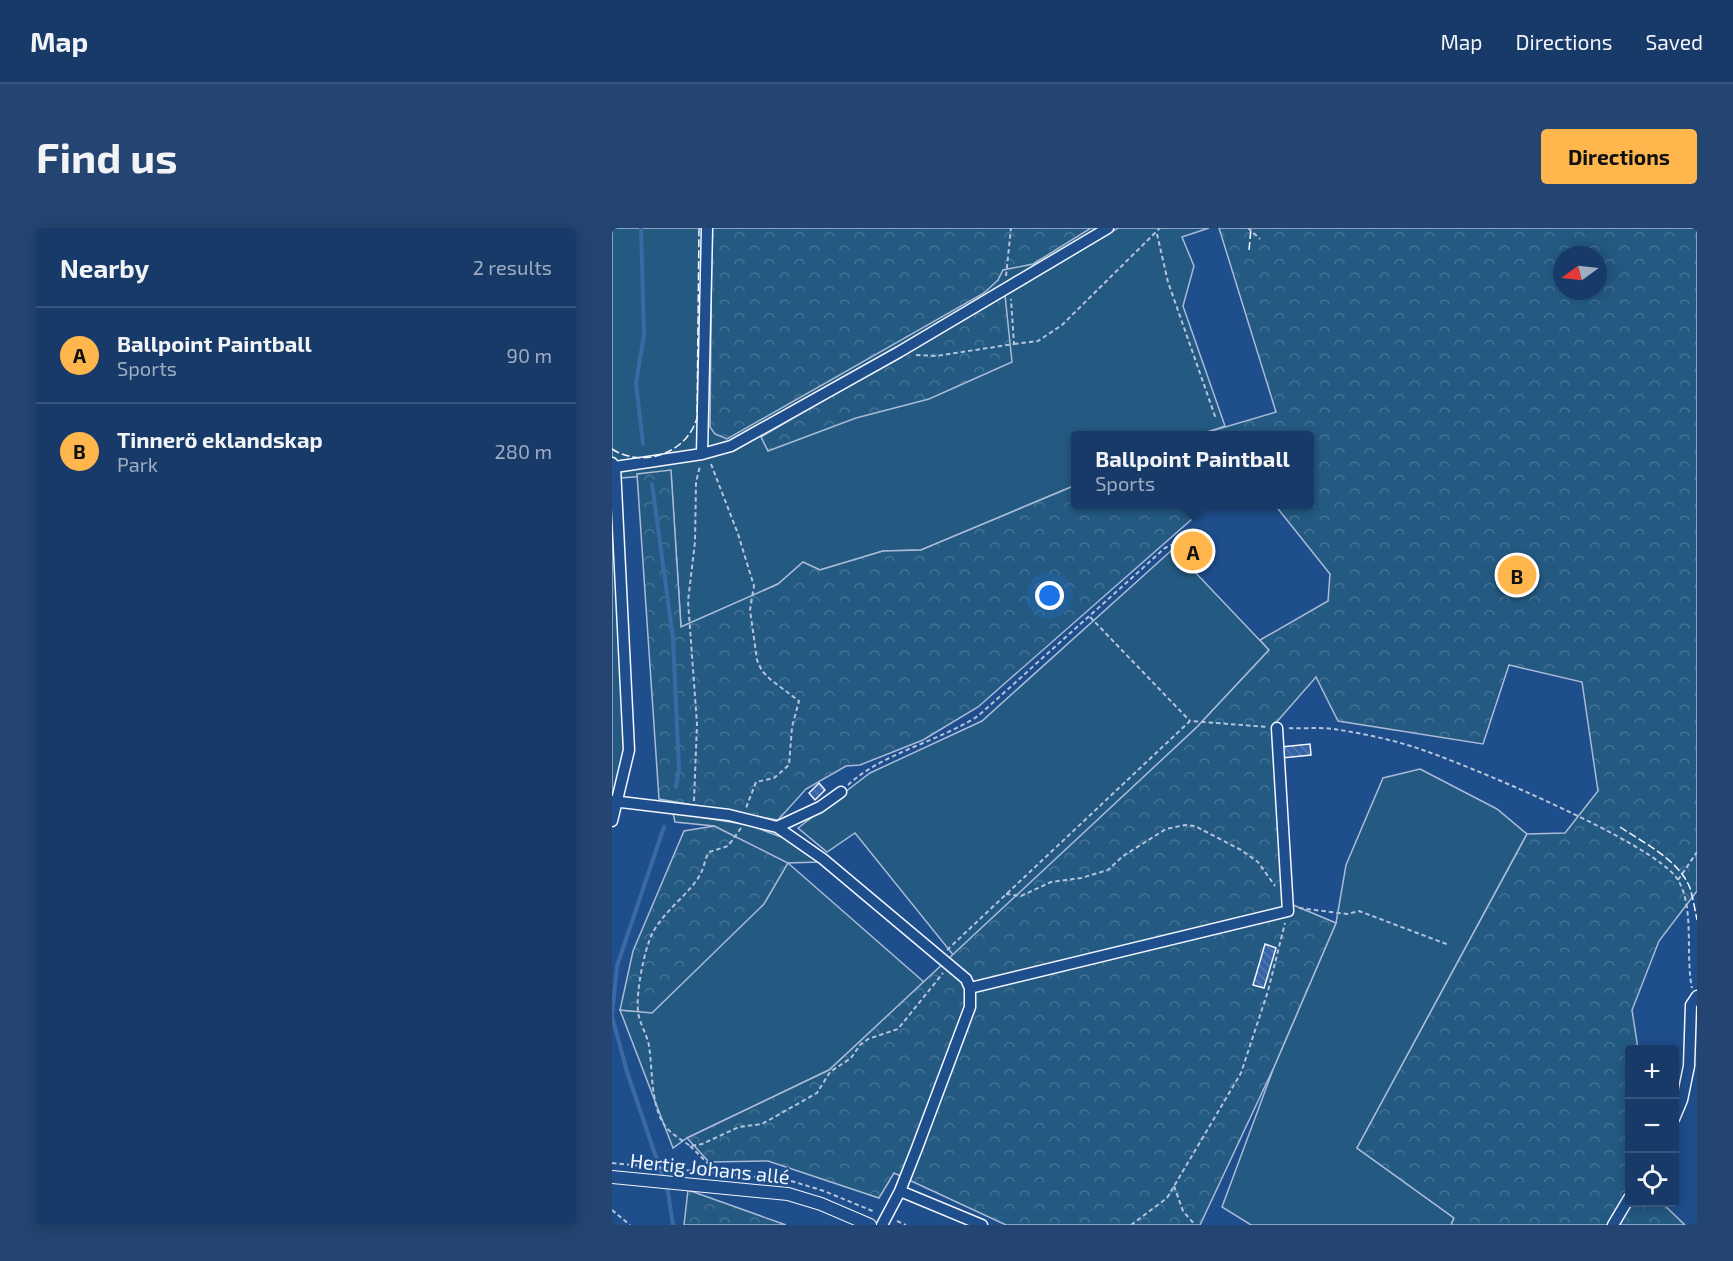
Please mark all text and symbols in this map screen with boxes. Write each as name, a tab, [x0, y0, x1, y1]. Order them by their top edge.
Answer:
text: Map	[30, 24, 88, 58]
text: Map	[1440, 29, 1483, 54]
text: Directions	[1516, 29, 1612, 54]
text: Saved	[1645, 29, 1703, 54]
button: Directions	[1541, 129, 1697, 184]
text: Find us	[36, 131, 178, 181]
north arrow	[1553, 246, 1607, 300]
text: Nearby	[60, 252, 149, 283]
text: 2 results	[473, 255, 552, 279]
text: Ballpoint Paintball	[117, 330, 312, 356]
text: A	[73, 343, 86, 367]
text: 90 m	[507, 343, 552, 367]
text: Sports	[117, 356, 177, 380]
text: Tinnerö eklandskap	[117, 426, 323, 452]
popup	[1071, 431, 1314, 509]
text: B	[73, 439, 86, 463]
text: 280 m	[495, 439, 552, 463]
text: Ballpoint Paintball	[1095, 445, 1290, 471]
text: Park	[117, 452, 158, 476]
text: Sports	[1095, 471, 1155, 495]
pin: A	[1174, 528, 1212, 574]
pin: B	[1498, 552, 1536, 598]
your location	[1035, 581, 1064, 610]
map controls	[1625, 1045, 1679, 1207]
button: +	[1625, 1045, 1679, 1099]
button: −	[1625, 1099, 1679, 1153]
street label: Hertig Johans allé	[629, 1148, 791, 1188]
button: locate	[1625, 1153, 1679, 1207]

